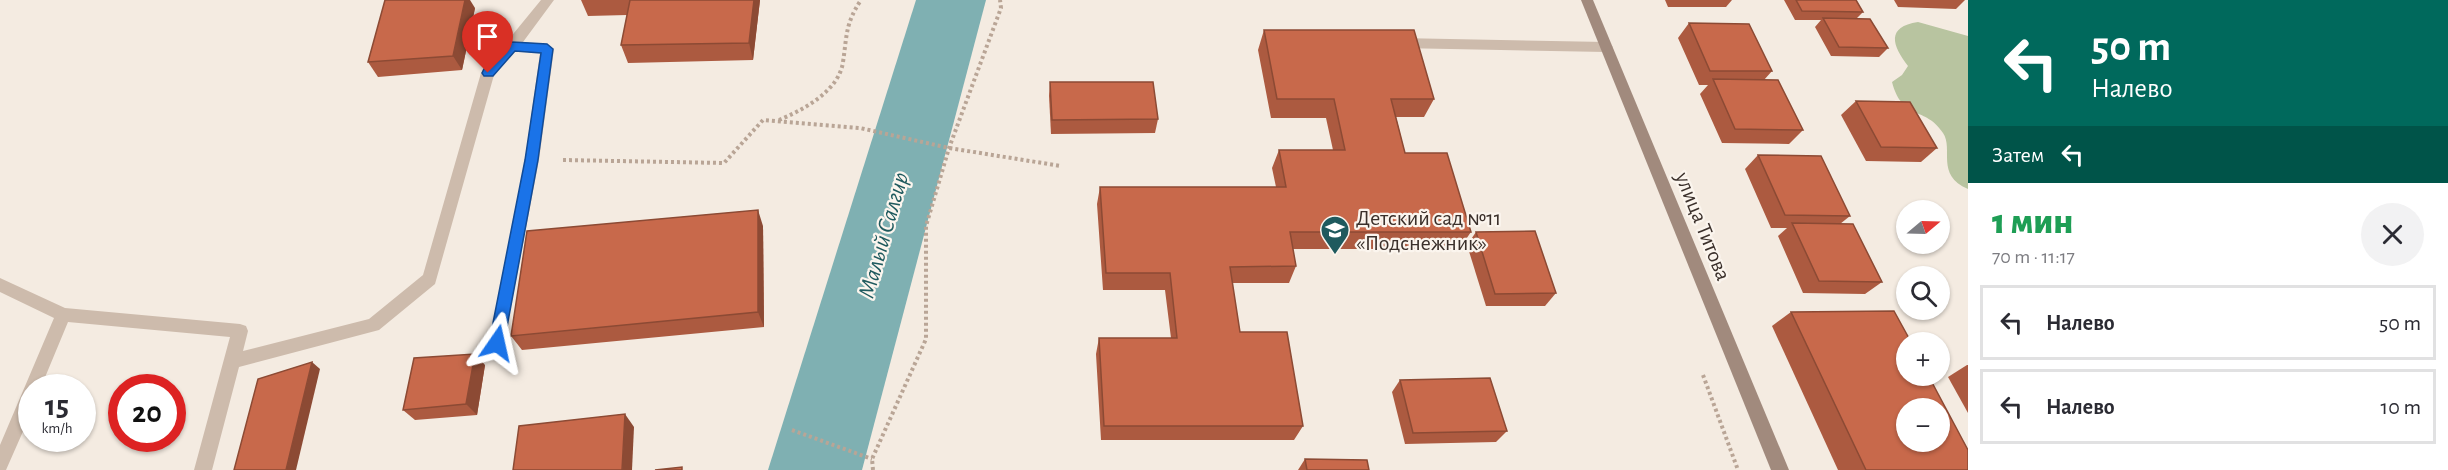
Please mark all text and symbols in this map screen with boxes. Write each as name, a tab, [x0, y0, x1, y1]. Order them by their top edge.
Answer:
pin	[462, 11, 513, 73]
icon: arrive	[471, 20, 504, 53]
icon: left	[1992, 24, 2070, 102]
text: 50 m	[2091, 26, 2171, 68]
text: Налево	[2091, 75, 2173, 102]
icon: left	[2056, 138, 2089, 171]
text: Затем	[1992, 144, 2044, 166]
street label: улица Титова	[1671, 168, 1735, 284]
water label: Малый Салгир	[855, 170, 913, 301]
north arrow	[1896, 200, 1950, 254]
map controls	[1896, 200, 1950, 452]
button: close	[2361, 203, 2424, 266]
text: 1 мин	[1992, 204, 2074, 240]
place label: Детский сад №11 «Подснежник»	[1356, 207, 1501, 254]
school or university icon: Детский сад №11 «Подснежник»	[1319, 214, 1351, 256]
text: 70 m · 11:17	[1992, 247, 2075, 267]
button: search	[1896, 266, 1950, 320]
icon: left	[1995, 306, 2028, 339]
position arrow	[465, 311, 529, 375]
text: Налево	[2046, 312, 2115, 334]
text: 50 m	[2379, 312, 2421, 334]
button: +	[1896, 332, 1950, 386]
speed limit sign: 20	[108, 374, 186, 452]
icon: left	[1995, 390, 2028, 423]
text: 15	[45, 391, 69, 421]
text: Налево	[2046, 396, 2115, 418]
text: 10 m	[2381, 396, 2421, 418]
button: −	[1896, 398, 1950, 452]
text: km/h	[42, 421, 72, 436]

